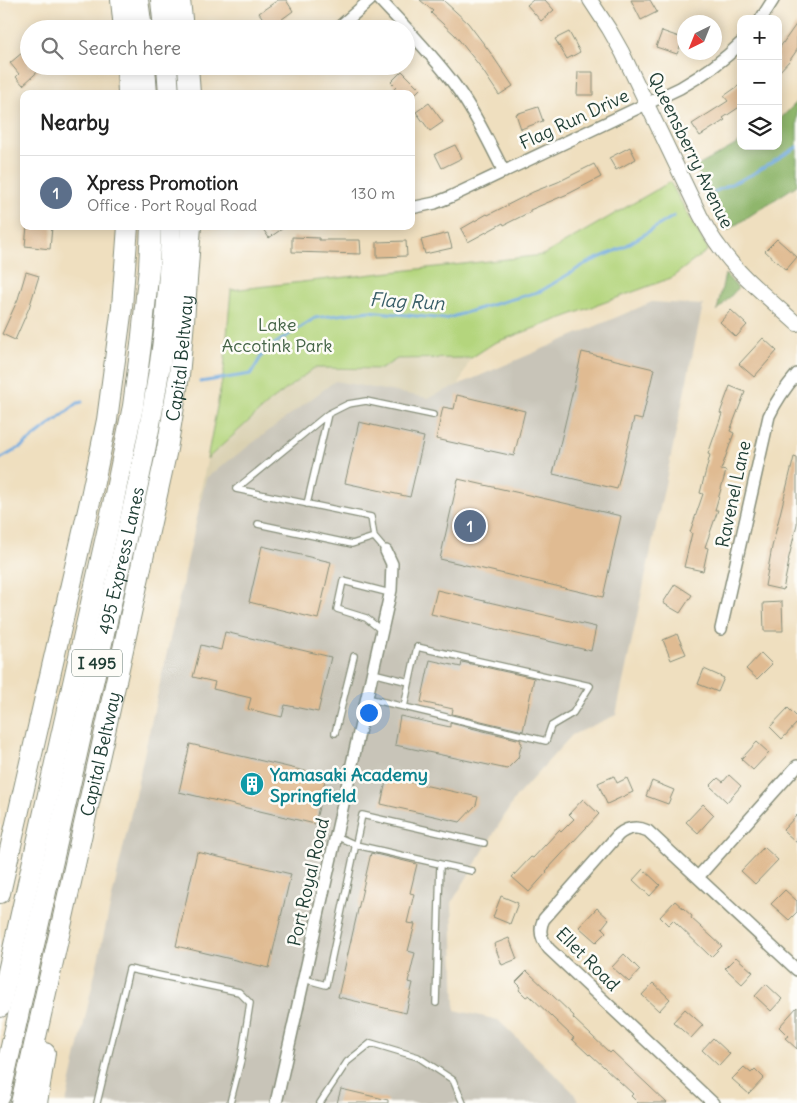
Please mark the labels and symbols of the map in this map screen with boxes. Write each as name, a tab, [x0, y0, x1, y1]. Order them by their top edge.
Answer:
north arrow	[677, 15, 722, 60]
street label: Queensberry Avenue	[643, 68, 739, 232]
street label: Flag Run Drive	[516, 84, 632, 154]
water label: Flag Run	[369, 287, 446, 315]
street label: Capital Beltway	[160, 294, 197, 423]
park label: Lake Accotink Park	[222, 313, 332, 357]
street label: Ravenel Lane	[710, 439, 756, 549]
street label: 495 Express Lanes	[93, 485, 149, 636]
pin: 1	[454, 507, 486, 545]
road number: I 495	[72, 650, 122, 676]
street label: Capital Beltway	[75, 689, 125, 818]
your location	[356, 700, 382, 726]
place label: Yamasaki Academy Springfield	[269, 763, 428, 807]
building icon: Yamasaki Academy Springfield	[239, 771, 265, 797]
street label: Port Royal Road	[282, 815, 334, 948]
street label: Ellet Road	[551, 922, 625, 996]

